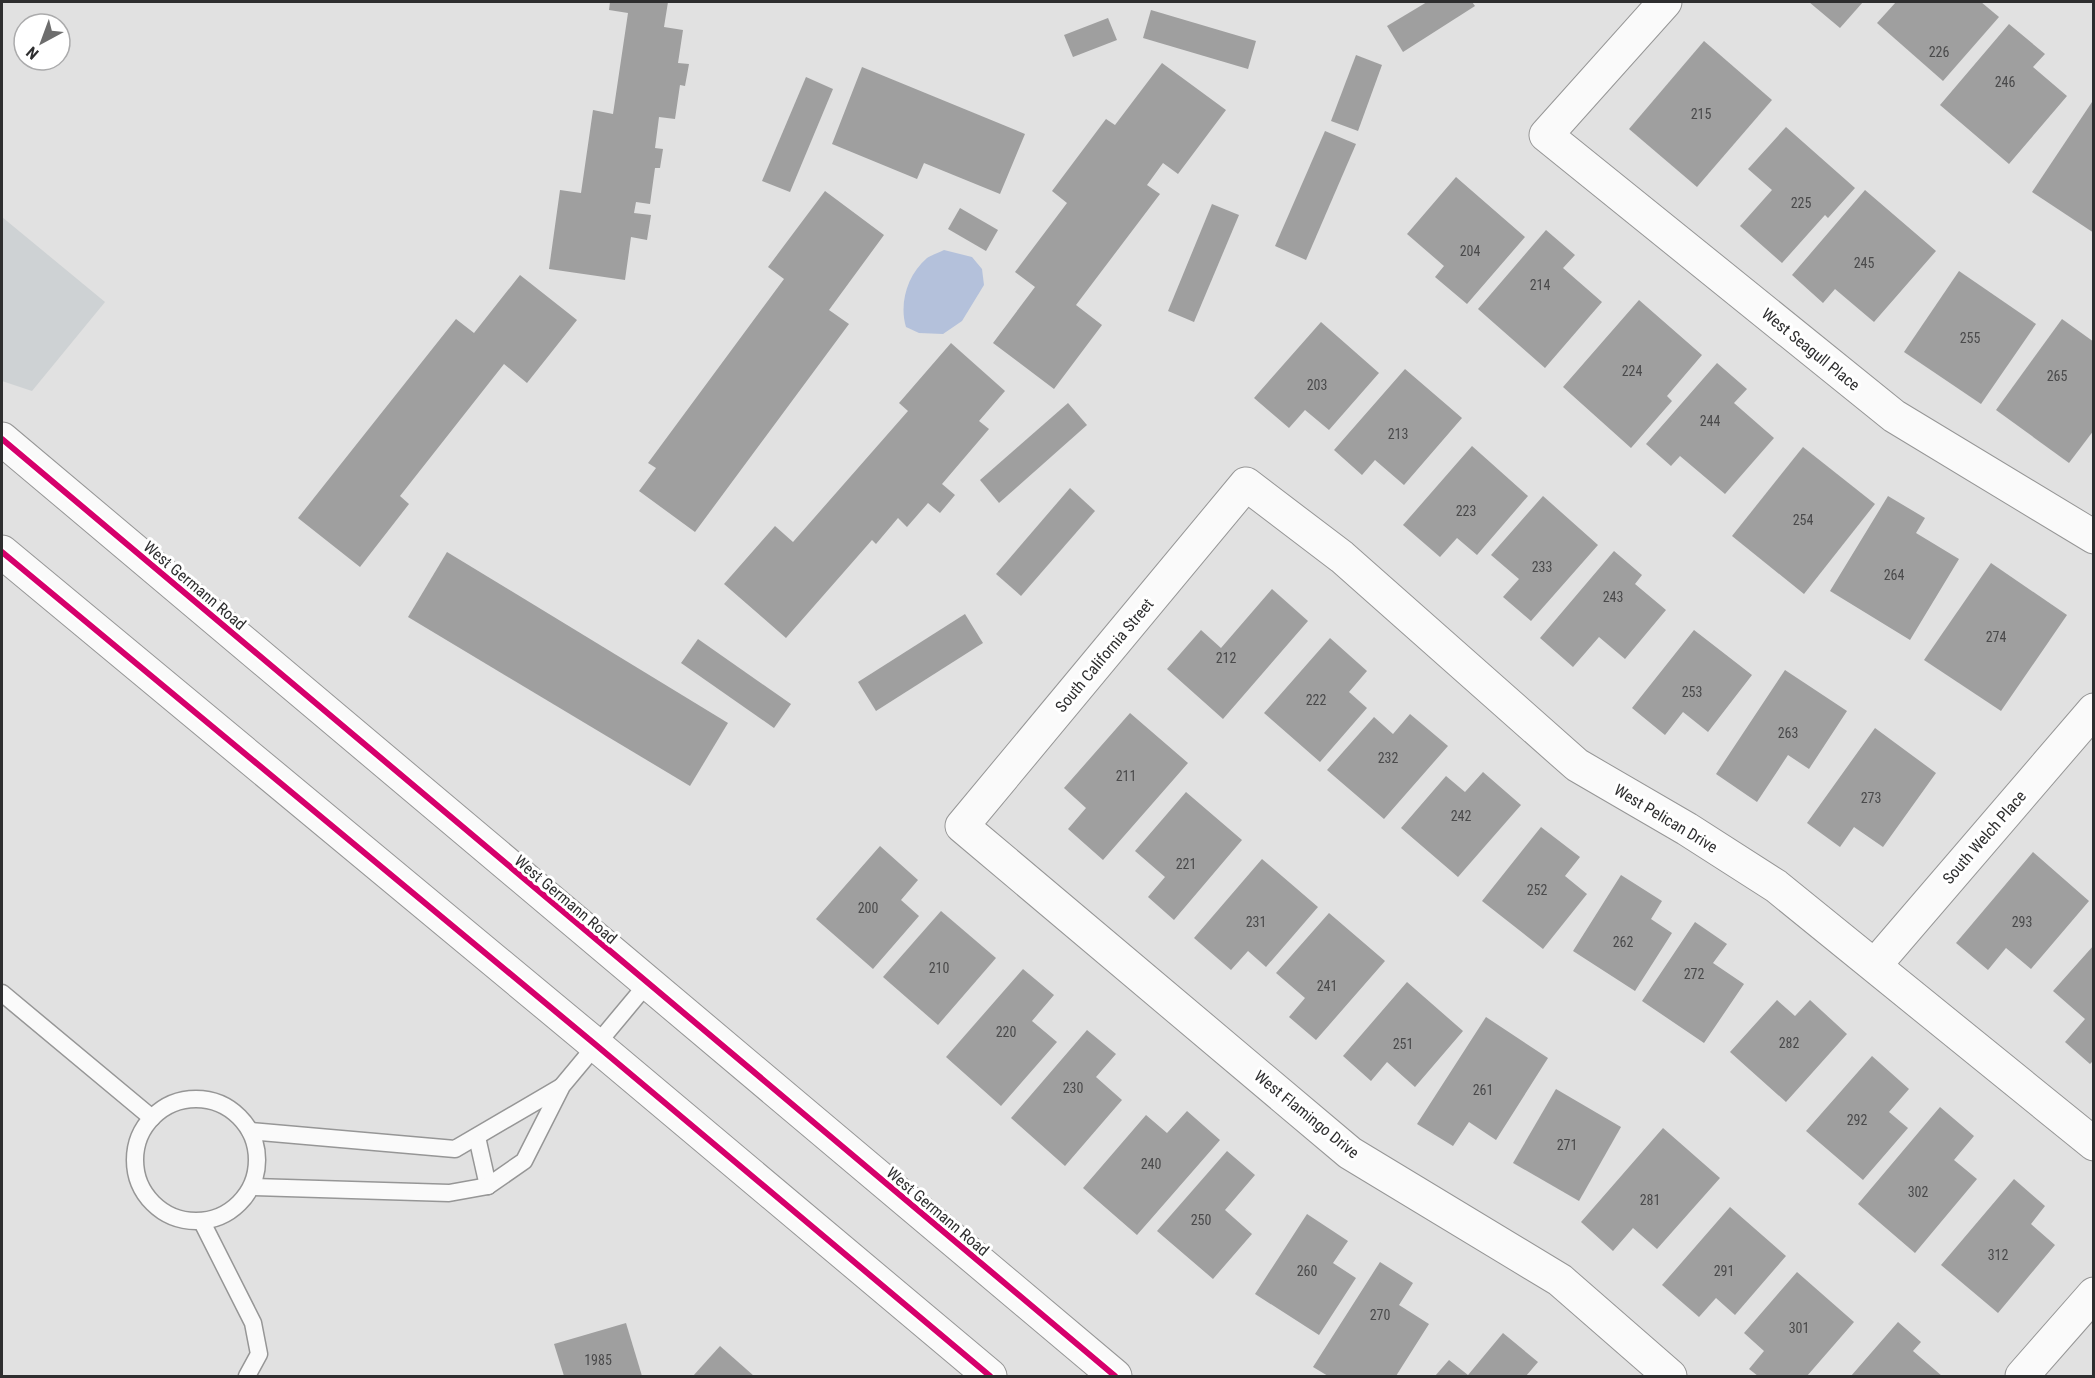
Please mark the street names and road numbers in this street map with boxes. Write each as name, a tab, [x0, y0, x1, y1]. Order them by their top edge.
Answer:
street label: West Seagull Place	[1758, 304, 1863, 395]
street label: West Germann Road	[140, 537, 250, 634]
street label: South California Street	[1051, 594, 1158, 716]
street label: West Pelican Drive	[1611, 780, 1721, 857]
street label: South Welch Place	[1939, 787, 2030, 888]
street label: West Germann Road	[511, 851, 621, 948]
street label: West Flamingo Drive	[1251, 1066, 1363, 1162]
street label: West Germann Road	[883, 1163, 993, 1260]

